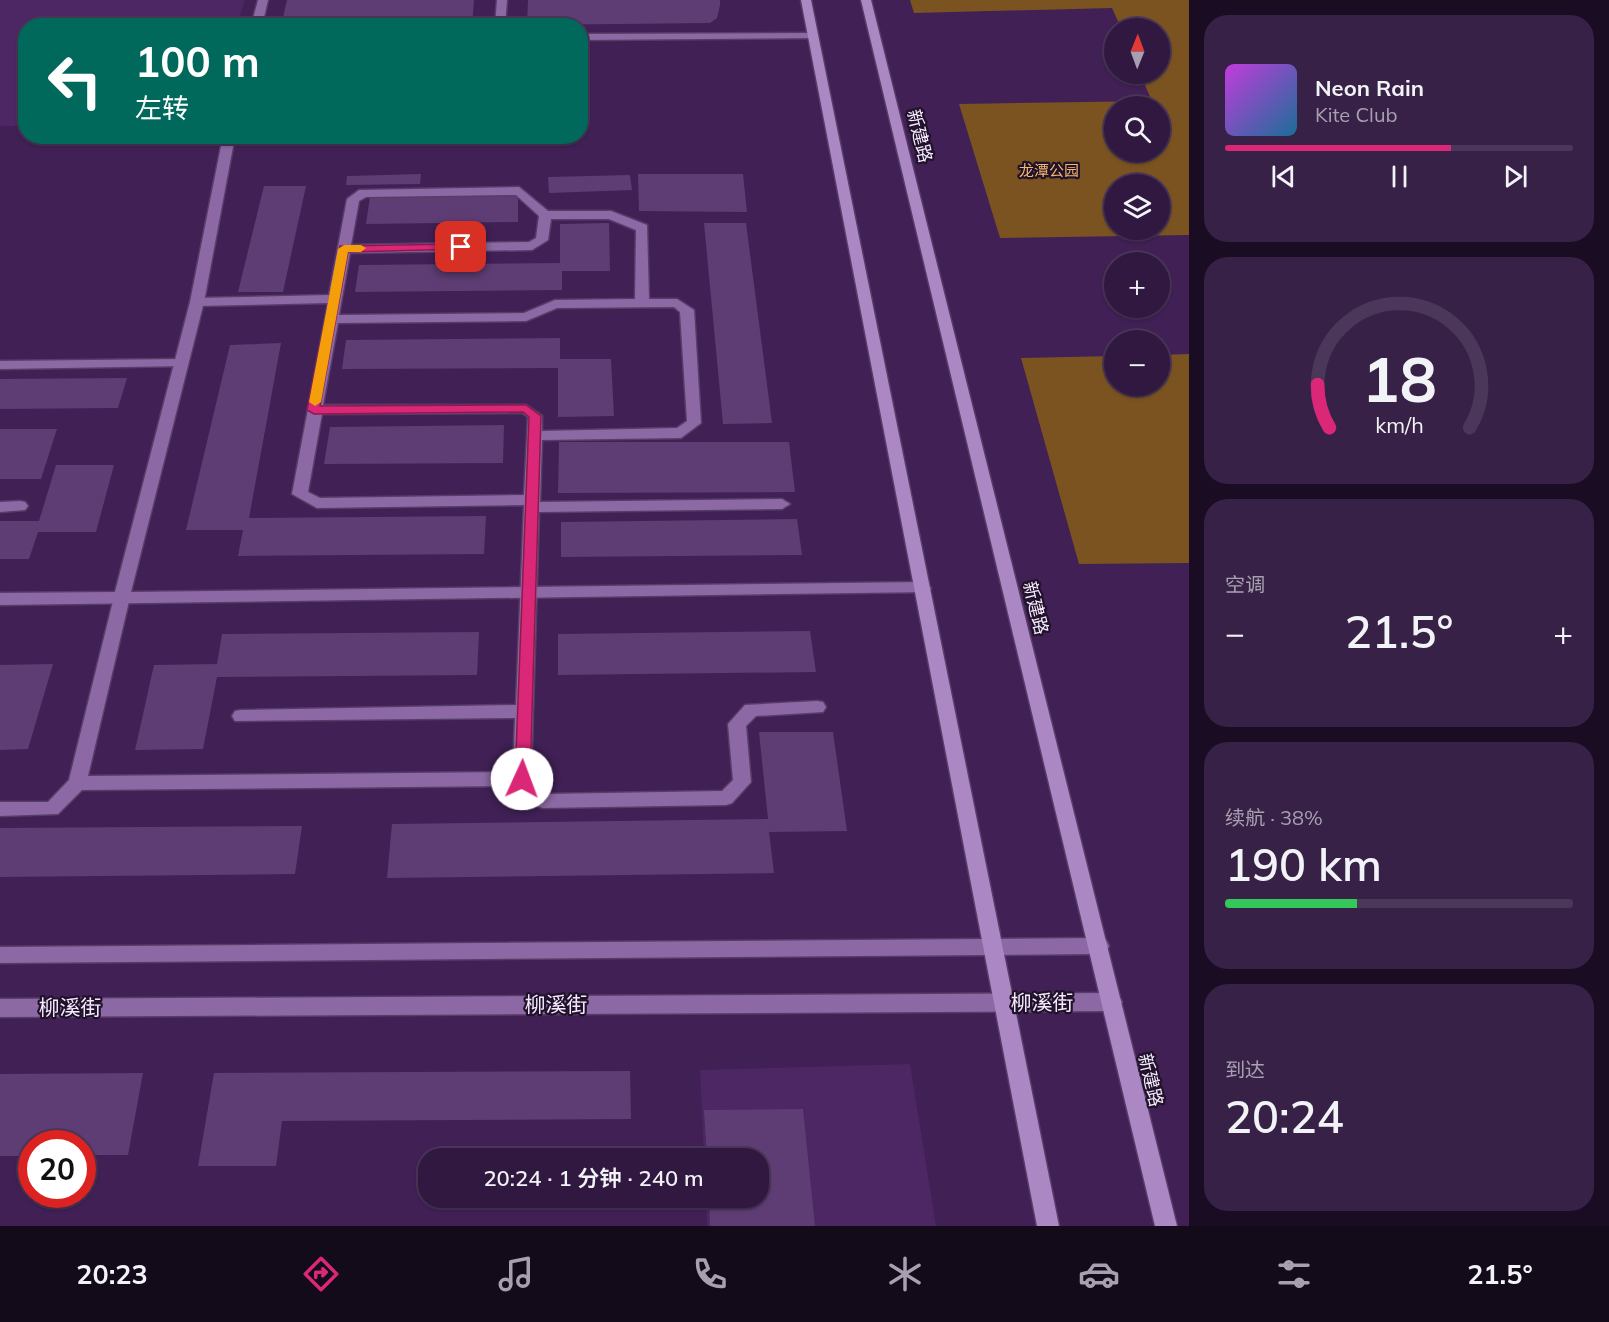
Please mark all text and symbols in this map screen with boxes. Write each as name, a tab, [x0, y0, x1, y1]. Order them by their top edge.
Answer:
north arrow	[1104, 18, 1170, 84]
map controls	[1104, 18, 1170, 396]
text: 100 m	[135, 35, 260, 88]
icon: left	[36, 42, 114, 120]
text: Neon Rain	[1315, 74, 1424, 102]
text: 左转	[135, 91, 189, 125]
button: search	[1104, 96, 1170, 162]
text: Kite Club	[1315, 102, 1397, 127]
street label: 新建路	[902, 107, 938, 165]
icon: previous	[1267, 160, 1300, 193]
icon: pause	[1383, 160, 1416, 193]
icon: next	[1499, 160, 1532, 193]
park label: 龙潭公园	[1019, 161, 1079, 180]
button: layers	[1104, 174, 1170, 240]
pin	[435, 221, 486, 272]
icon: arrive	[444, 230, 477, 263]
button: +	[1104, 252, 1170, 318]
button: −	[1104, 330, 1170, 396]
text: 18	[1362, 339, 1436, 418]
text: km/h	[1375, 411, 1423, 438]
text: 空调	[1225, 572, 1265, 597]
street label: 新建路	[1018, 579, 1054, 637]
text: 21.5°	[1345, 603, 1453, 659]
text: −	[1225, 612, 1245, 653]
text: +	[1553, 612, 1573, 653]
position arrow	[490, 747, 554, 811]
text: 续航 · 38%	[1225, 805, 1323, 830]
text: 190 km	[1225, 836, 1382, 892]
street label: 柳溪街	[1011, 989, 1074, 1015]
street label: 柳溪街	[525, 991, 588, 1017]
street label: 柳溪街	[39, 994, 102, 1020]
street label: 新建路	[1134, 1051, 1168, 1109]
text: 到达	[1225, 1057, 1265, 1082]
text: 20:24	[1225, 1088, 1344, 1144]
speed limit sign: 20	[18, 1130, 96, 1208]
text: 20:24 · 1 分钟 · 240 m	[483, 1164, 704, 1192]
icon: directions	[300, 1253, 342, 1295]
icon: music	[495, 1253, 537, 1295]
icon: phone	[689, 1253, 731, 1295]
icon: climate	[884, 1253, 926, 1295]
icon: car	[1078, 1253, 1120, 1295]
icon: filters	[1273, 1253, 1315, 1295]
text: 20:23	[76, 1257, 148, 1291]
text: 21.5°	[1467, 1257, 1533, 1291]

